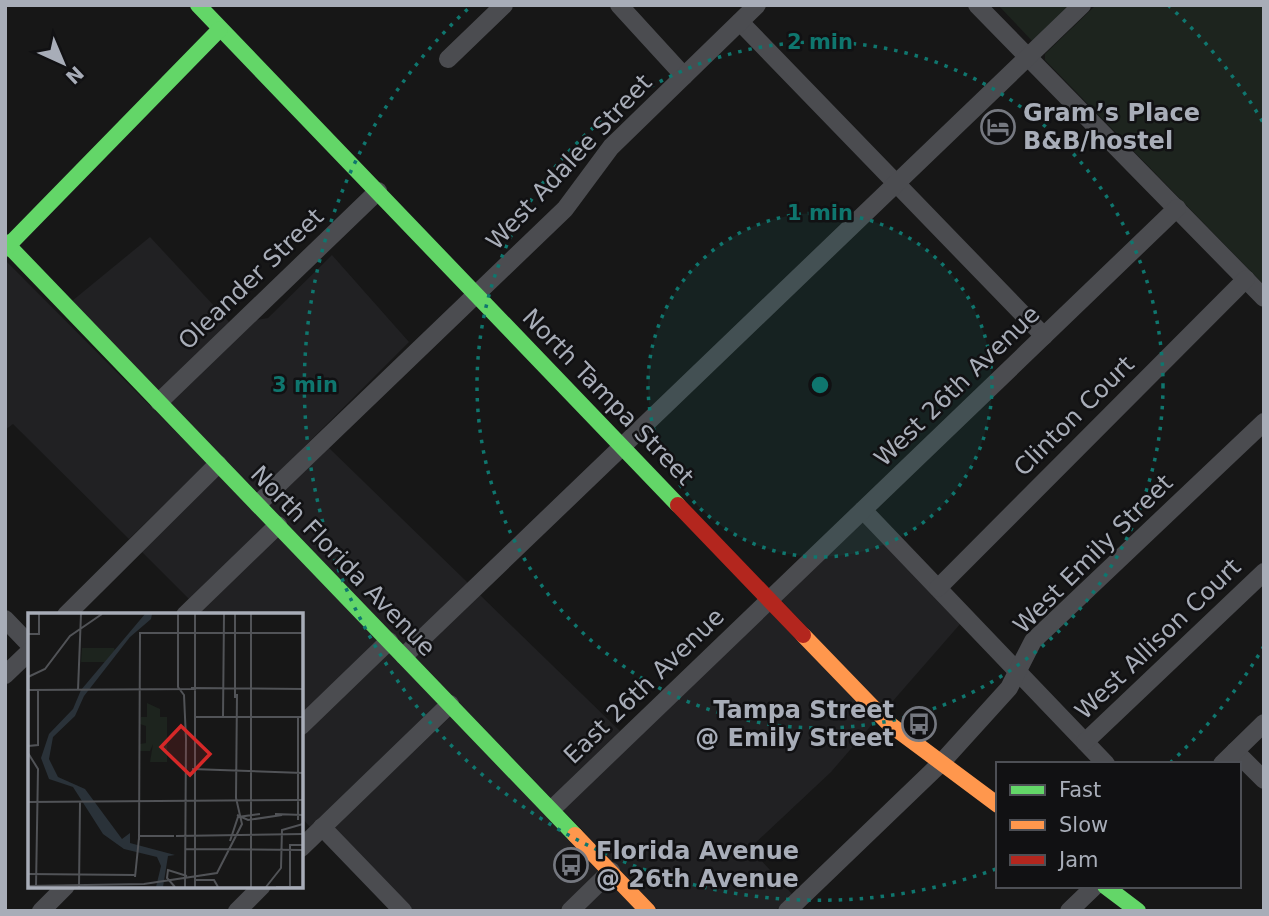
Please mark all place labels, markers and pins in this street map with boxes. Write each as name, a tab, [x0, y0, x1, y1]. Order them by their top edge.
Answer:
place label: Gram’s Place B&B/hostel	[1023, 99, 1200, 155]
hotel icon: Gram’s Place B&B/hostel	[979, 108, 1017, 146]
centre of rings	[808, 373, 832, 397]
place label: Tampa Street @ Emily Street	[695, 696, 894, 752]
bus stop icon: Tampa Street @ Emily Street	[900, 705, 938, 743]
place label: Florida Avenue @ 26th Avenue	[596, 837, 799, 893]
bus stop icon: Florida Avenue @ 26th Avenue	[552, 846, 590, 884]

